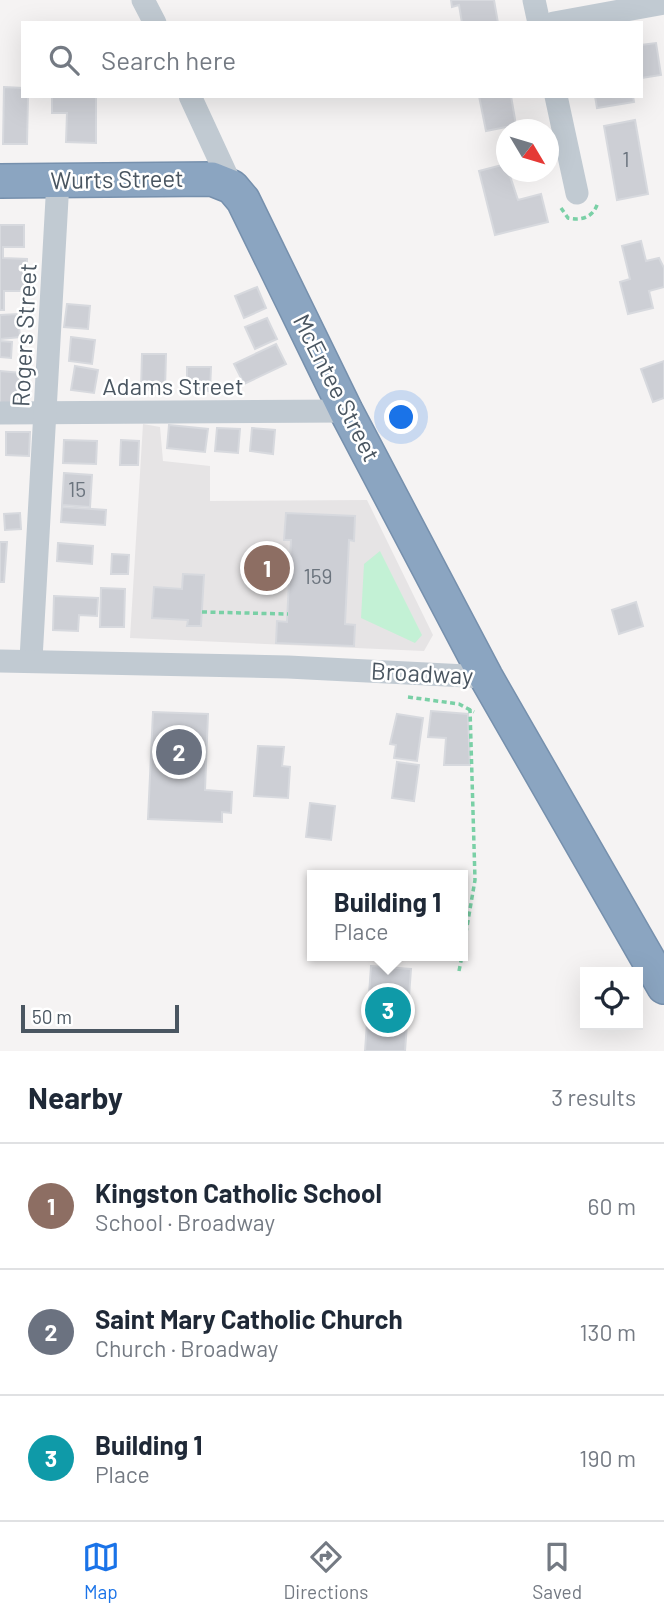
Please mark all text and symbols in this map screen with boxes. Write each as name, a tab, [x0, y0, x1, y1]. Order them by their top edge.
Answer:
search box	[21, 21, 643, 98]
icon: search	[45, 41, 83, 79]
text: Search here	[101, 44, 236, 75]
north arrow	[496, 119, 559, 182]
house number: 1	[622, 146, 630, 171]
street label: Wurts Street	[50, 163, 184, 194]
street label: Rogers Street	[5, 262, 42, 408]
street label: McEntee Street	[288, 309, 387, 466]
street label: Adams Street	[102, 371, 244, 400]
your location	[384, 400, 418, 434]
house number: 15	[68, 476, 86, 501]
pin: 1	[244, 542, 290, 594]
house number: 159	[303, 563, 333, 588]
street label: Broadway	[370, 655, 474, 690]
pin: 2	[156, 726, 202, 778]
popup	[307, 870, 468, 961]
text: Building 1	[334, 886, 441, 917]
text: Place	[334, 917, 389, 945]
map controls	[580, 967, 643, 1030]
button: locate	[580, 967, 643, 1030]
pin: 3	[365, 984, 411, 1036]
scale bar	[21, 1002, 178, 1034]
text: 50 m	[32, 1005, 72, 1028]
text: Nearby	[28, 1079, 123, 1115]
text: 3 results	[551, 1083, 636, 1111]
text: Kingston Catholic School	[95, 1177, 382, 1208]
text: 1	[47, 1192, 55, 1220]
text: 60 m	[588, 1192, 636, 1220]
text: School · Broadway	[95, 1208, 275, 1236]
text: Saint Mary Catholic Church	[95, 1303, 403, 1334]
text: 2	[45, 1318, 57, 1346]
text: 130 m	[579, 1318, 636, 1346]
text: Church · Broadway	[95, 1334, 278, 1362]
text: Building 1	[95, 1429, 203, 1460]
text: 3	[45, 1444, 57, 1472]
text: 190 m	[579, 1444, 636, 1472]
text: Place	[95, 1460, 150, 1488]
tab: Map	[82, 1538, 120, 1603]
tab: Directions	[284, 1538, 369, 1603]
tab: Saved	[532, 1538, 582, 1603]

